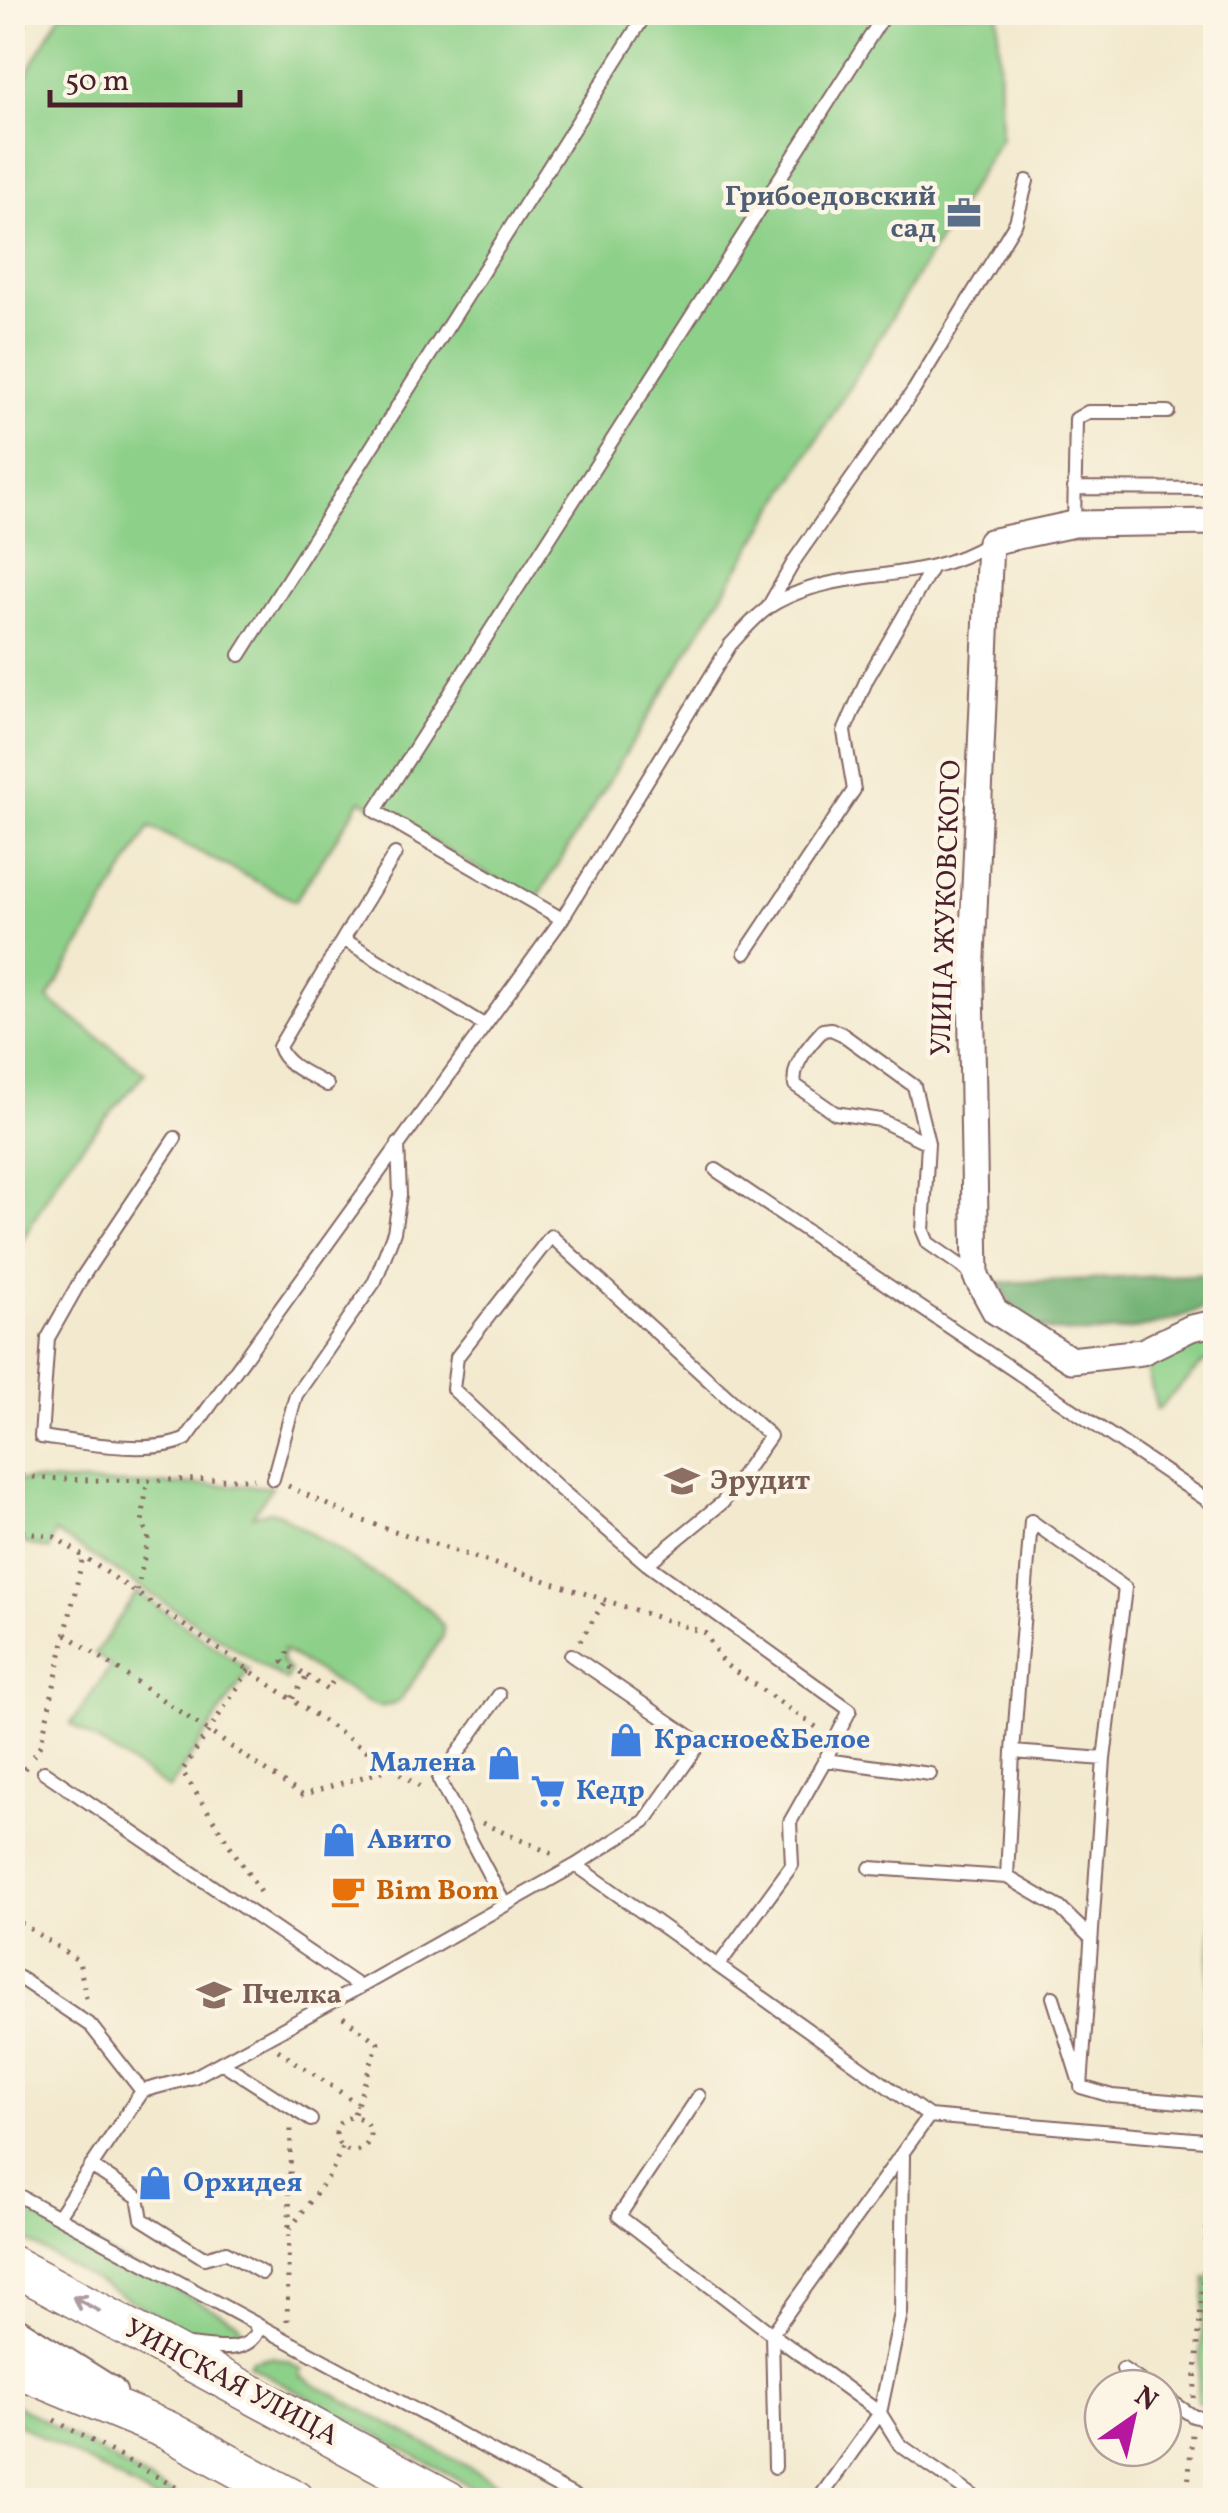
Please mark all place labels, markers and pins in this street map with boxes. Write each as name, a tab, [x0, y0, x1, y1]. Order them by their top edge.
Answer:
place label: Грибоедовский сад	[725, 178, 936, 249]
office icon: Грибоедовский сад	[945, 194, 983, 232]
school or university icon: Эрудит	[663, 1462, 701, 1500]
place label: Эрудит	[710, 1462, 811, 1501]
shop icon: Красное&Белое	[607, 1721, 645, 1759]
place label: Красное&Белое	[654, 1721, 870, 1760]
place label: Малена	[369, 1744, 476, 1783]
shop icon: Малена	[485, 1744, 523, 1782]
supermarket icon: Кедр	[529, 1772, 567, 1810]
place label: Кедр	[576, 1772, 645, 1811]
shop icon: Авито	[320, 1821, 358, 1859]
place label: Авито	[367, 1821, 452, 1860]
cafe icon: Bim Bom	[329, 1872, 367, 1910]
place label: Bim Bom	[376, 1872, 499, 1911]
school or university icon: Пчелка	[195, 1976, 233, 2014]
place label: Пчелка	[242, 1976, 342, 2015]
shop icon: Орхидея	[136, 2164, 174, 2202]
place label: Орхидея	[183, 2164, 302, 2203]

